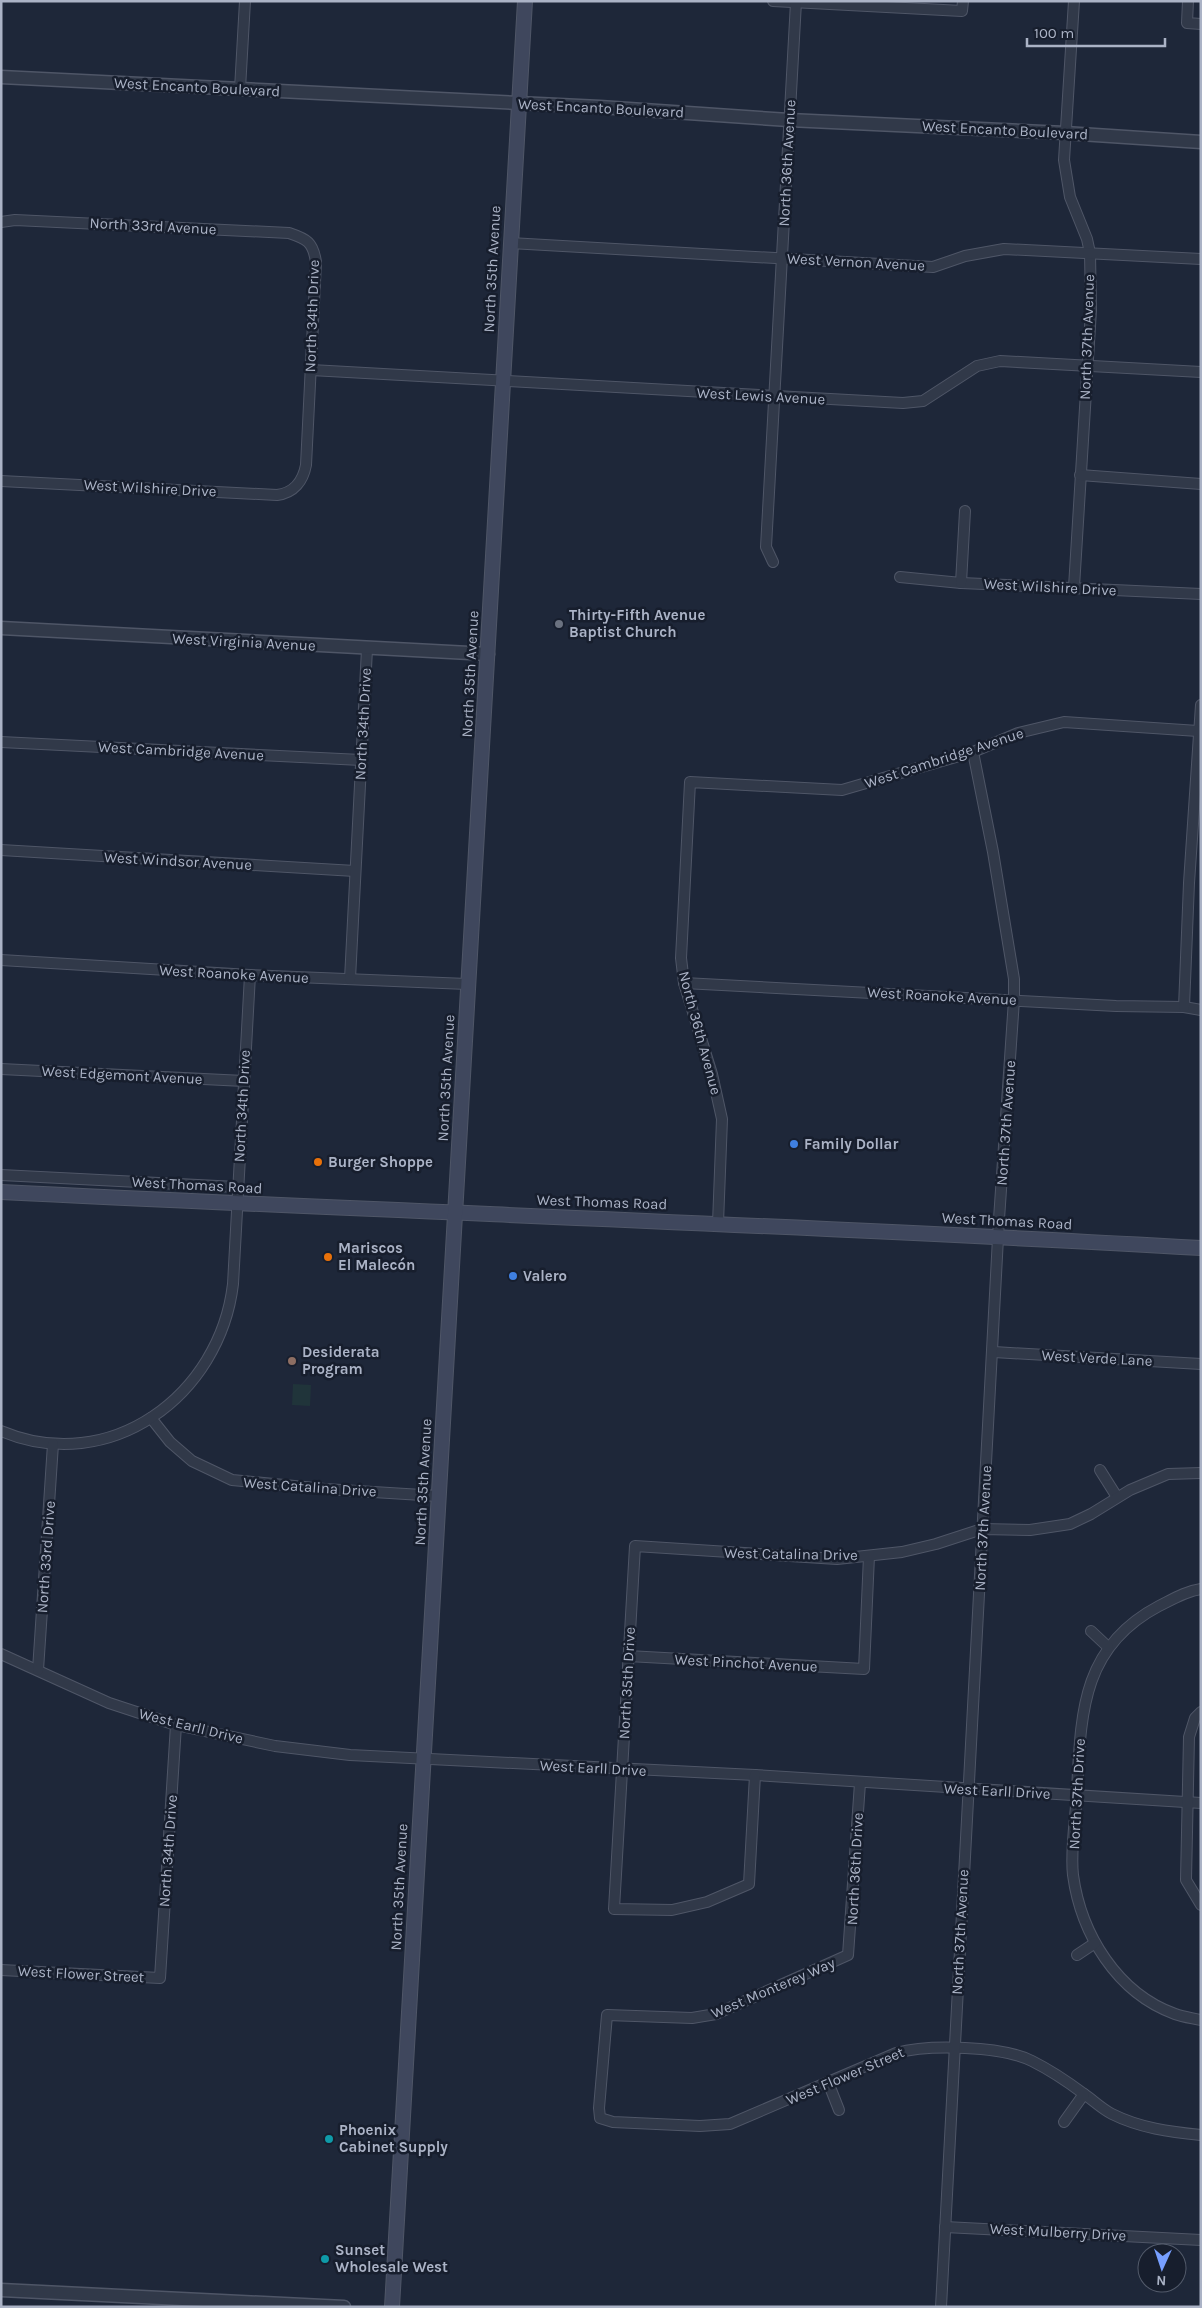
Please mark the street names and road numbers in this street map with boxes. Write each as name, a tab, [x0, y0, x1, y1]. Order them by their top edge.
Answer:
street label: West Encanto Boulevard	[114, 74, 280, 100]
street label: West Encanto Boulevard	[518, 95, 684, 121]
street label: North 36th Avenue	[775, 99, 799, 227]
street label: West Encanto Boulevard	[922, 117, 1088, 143]
street label: North 35th Avenue	[480, 205, 504, 333]
street label: North 33rd Avenue	[89, 214, 217, 238]
street label: West Vernon Avenue	[787, 249, 925, 275]
street label: North 34th Drive	[301, 259, 323, 373]
street label: North 37th Avenue	[1076, 274, 1098, 400]
street label: West Lewis Avenue	[696, 384, 826, 408]
street label: West Wilshire Drive	[83, 476, 217, 500]
street label: West Wilshire Drive	[983, 575, 1117, 599]
street label: North 35th Avenue	[458, 610, 482, 738]
street label: West Virginia Avenue	[172, 629, 316, 655]
street label: North 34th Drive	[351, 667, 375, 781]
street label: West Cambridge Avenue	[862, 724, 1026, 792]
street label: West Cambridge Avenue	[98, 738, 264, 764]
street label: West Windsor Avenue	[104, 848, 252, 874]
street label: West Roanoke Avenue	[159, 961, 309, 987]
street label: North 36th Avenue	[675, 969, 725, 1097]
street label: West Roanoke Avenue	[867, 983, 1017, 1009]
street label: North 35th Avenue	[434, 1014, 458, 1142]
street label: North 34th Drive	[230, 1049, 254, 1163]
street label: North 37th Avenue	[993, 1060, 1019, 1186]
street label: West Edgemont Avenue	[41, 1062, 203, 1088]
street label: West Thomas Road	[131, 1173, 263, 1197]
street label: West Thomas Road	[536, 1191, 668, 1213]
street label: West Thomas Road	[941, 1209, 1073, 1233]
street label: West Verde Lane	[1041, 1346, 1153, 1370]
street label: North 35th Avenue	[411, 1418, 435, 1546]
street label: North 37th Avenue	[971, 1465, 995, 1591]
street label: West Catalina Drive	[243, 1473, 377, 1501]
street label: North 33rd Drive	[33, 1500, 59, 1614]
street label: West Catalina Drive	[724, 1544, 858, 1564]
street label: North 35th Drive	[615, 1626, 639, 1740]
street label: West Pinchot Avenue	[674, 1650, 818, 1676]
street label: West Earll Drive	[137, 1704, 245, 1748]
street label: North 37th Drive	[1065, 1738, 1089, 1850]
street label: West Earll Drive	[539, 1756, 647, 1780]
street label: West Earll Drive	[943, 1779, 1051, 1803]
street label: North 34th Drive	[155, 1794, 181, 1908]
street label: North 36th Drive	[843, 1812, 867, 1926]
street label: North 35th Avenue	[387, 1823, 411, 1951]
street label: North 37th Avenue	[948, 1869, 972, 1995]
street label: West Monterey Way	[708, 1954, 838, 2022]
street label: West Flower Street	[17, 1962, 145, 1986]
street label: West Flower Street	[783, 2043, 907, 2109]
street label: West Mulberry Drive	[989, 2219, 1127, 2245]

